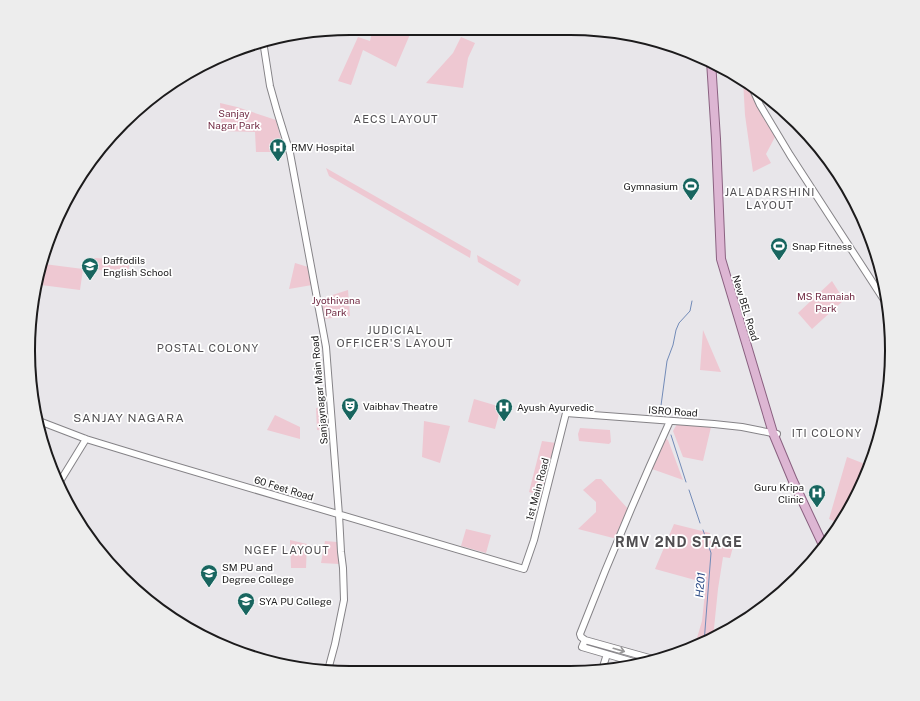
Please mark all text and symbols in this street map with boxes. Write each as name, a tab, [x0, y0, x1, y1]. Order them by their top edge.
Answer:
park label: Sanjay Nagar Park	[208, 107, 261, 131]
district label: AECS LAYOUT	[353, 113, 439, 125]
hospital icon: RMV Hospital	[268, 137, 288, 162]
place label: RMV Hospital	[291, 141, 355, 153]
sports icon: Gymnasium	[681, 176, 701, 201]
place label: Gymnasium	[623, 180, 678, 192]
district label: JALADARSHINI LAYOUT	[725, 186, 815, 211]
sports icon: Snap Fitness	[769, 236, 789, 261]
place label: Snap Fitness	[792, 240, 852, 252]
place label: Daffodils English School	[103, 254, 172, 278]
school or university icon: Daffodils English School	[80, 256, 100, 281]
street label: New BEL Road	[730, 274, 762, 342]
park label: MS Ramaiah Park	[797, 290, 855, 314]
park label: Jyothivana Park	[312, 294, 360, 318]
district label: JUDICIAL OFFICER'S LAYOUT	[337, 324, 453, 349]
street label: Sanjaynagar Main Road	[308, 335, 330, 445]
district label: POSTAL COLONY	[157, 342, 259, 354]
theatre icon: Vaibhav Theatre	[340, 396, 360, 421]
hospital icon: Ayush Ayurvedic	[494, 397, 514, 422]
place label: Vaibhav Theatre	[363, 400, 438, 412]
place label: Ayush Ayurvedic	[517, 401, 594, 413]
street label: ISRO Road	[648, 403, 698, 419]
district label: SANJAY NAGARA	[73, 411, 185, 425]
district label: ITI COLONY	[792, 427, 862, 439]
street label: 1st Main Road	[523, 456, 551, 522]
street label: 60 Feet Road	[253, 473, 315, 503]
place label: Guru Kripa Clinic	[754, 481, 804, 505]
hospital icon: Guru Kripa Clinic	[807, 483, 827, 508]
district label: RMV 2ND STAGE	[615, 534, 743, 550]
district label: NGEF LAYOUT	[244, 544, 330, 556]
place label: SM PU and Degree College	[222, 561, 294, 585]
school or university icon: SM PU and Degree College	[199, 563, 219, 588]
water label: H201	[693, 572, 707, 598]
school or university icon: SYA PU College	[236, 591, 256, 616]
place label: SYA PU College	[259, 595, 332, 607]
one-way arrow	[612, 647, 625, 654]

